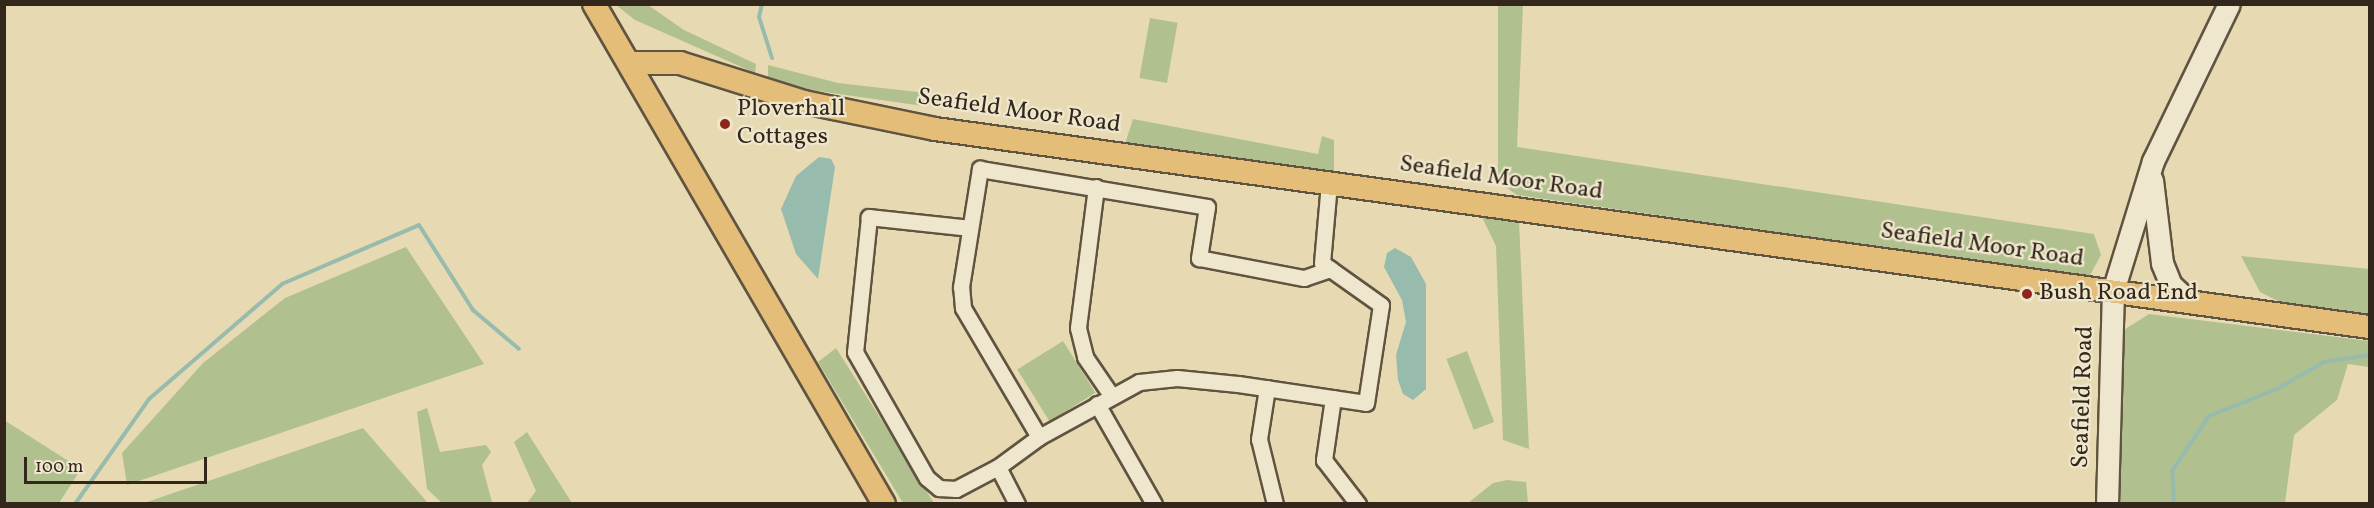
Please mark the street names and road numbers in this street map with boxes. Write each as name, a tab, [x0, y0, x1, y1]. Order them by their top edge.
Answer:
street label: Seafield Moor Road	[916, 83, 1122, 141]
street label: Seafield Moor Road	[1398, 150, 1604, 208]
street label: Seafield Moor Road	[1879, 217, 2085, 275]
street label: Seafield Road	[2067, 325, 2101, 469]

